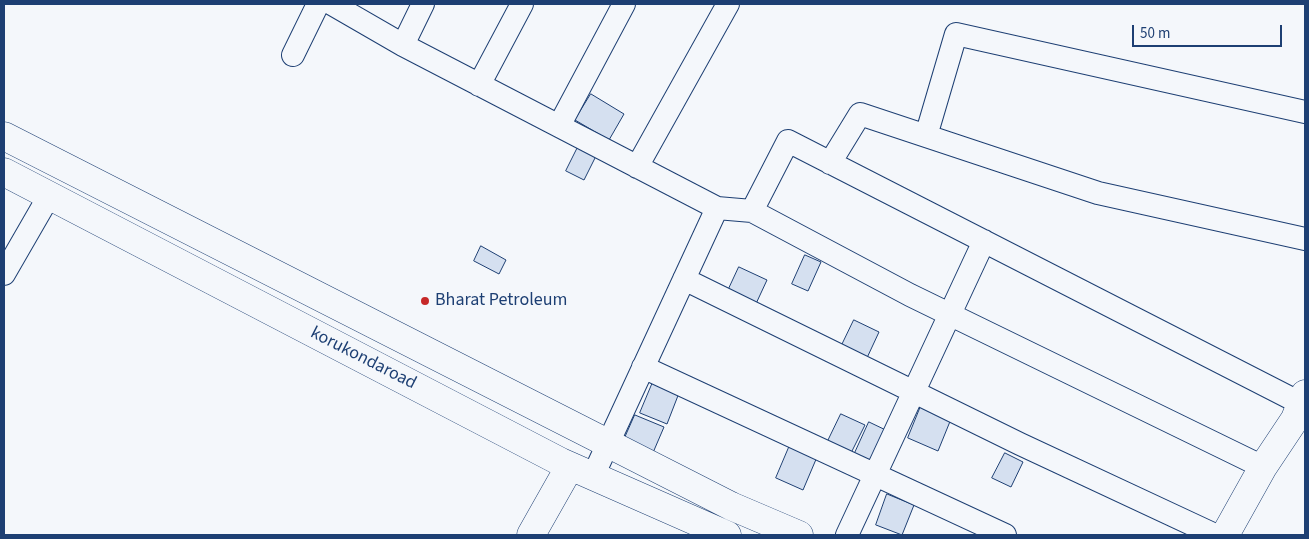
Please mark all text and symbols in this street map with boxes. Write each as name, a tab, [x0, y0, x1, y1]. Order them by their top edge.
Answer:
scale bar	[1134, 15, 1284, 47]
text: 50 m	[1140, 23, 1170, 44]
place label: Bharat Petroleum	[435, 290, 567, 312]
marker: Bharat Petroleum	[419, 295, 431, 307]
street label: korukondaroad	[306, 323, 420, 395]

